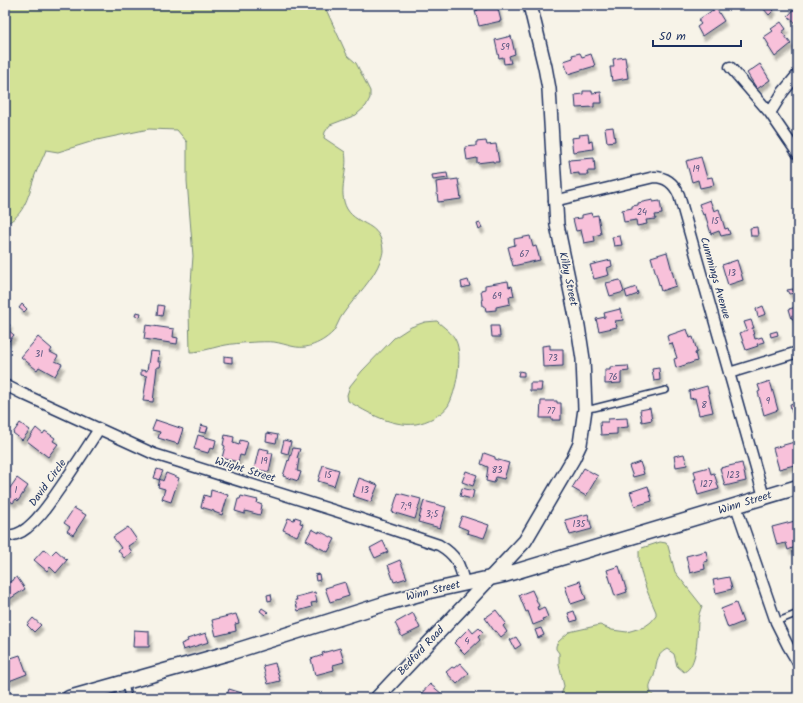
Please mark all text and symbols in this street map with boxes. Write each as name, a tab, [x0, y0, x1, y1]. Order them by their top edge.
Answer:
scale bar	[653, 22, 741, 48]
text: 50 m	[659, 27, 686, 46]
house number: 59	[500, 40, 510, 55]
house number: 19	[692, 162, 700, 177]
house number: 24	[637, 205, 647, 220]
house number: 15	[711, 214, 720, 229]
street label: Cummings Avenue	[695, 235, 735, 321]
house number: 67	[519, 247, 529, 262]
street label: Kilby Street	[553, 250, 583, 309]
house number: 13	[728, 266, 736, 281]
house number: 69	[492, 289, 502, 304]
house number: 31	[35, 347, 43, 362]
house number: 73	[548, 351, 558, 366]
house number: 76	[608, 370, 618, 385]
house number: 9	[766, 394, 771, 409]
house number: 8	[701, 398, 707, 413]
house number: 77	[547, 404, 556, 419]
street label: Wright Street	[212, 452, 278, 488]
house number: 19	[260, 454, 268, 469]
street label: David Circle	[25, 456, 71, 510]
house number: 83	[492, 463, 502, 478]
house number: 15	[324, 468, 333, 483]
house number: 123	[726, 468, 740, 483]
house number: 127	[700, 477, 713, 492]
house number: 1	[15, 483, 18, 498]
house number: 13	[361, 483, 369, 498]
street label: Winn Street	[716, 486, 775, 520]
house number: 7;9	[400, 499, 412, 514]
house number: 3;5	[426, 507, 440, 522]
house number: 135	[573, 517, 587, 532]
street label: Winn Street	[404, 575, 463, 606]
street label: Bedford Road	[393, 622, 449, 680]
house number: 4	[465, 634, 470, 649]

